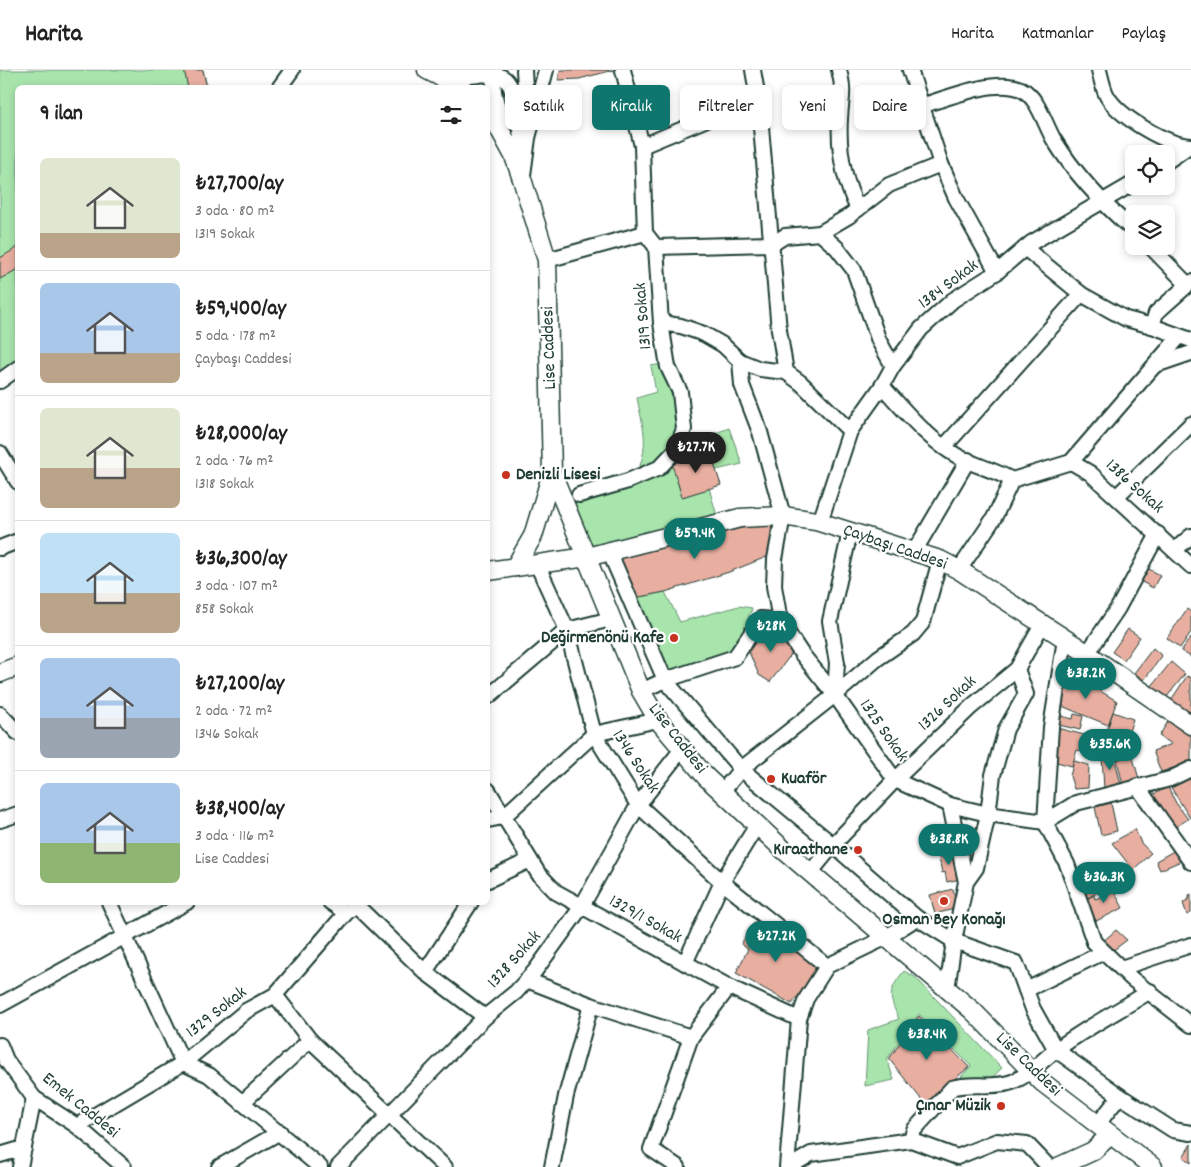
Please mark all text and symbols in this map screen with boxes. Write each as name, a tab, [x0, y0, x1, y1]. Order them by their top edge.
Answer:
text: Harita	[25, 18, 82, 52]
text: Harita	[951, 22, 994, 47]
text: Katmanlar	[1022, 22, 1094, 47]
text: Paylaş	[1122, 22, 1166, 47]
chip: Satılık	[505, 85, 582, 130]
chip: Kiralık	[592, 85, 670, 130]
chip: Filtreler	[680, 85, 772, 130]
chip: Yeni	[782, 85, 844, 130]
chip: Daire	[854, 85, 926, 130]
text: 9 ilan	[40, 100, 83, 130]
icon: filters	[437, 101, 465, 129]
map controls	[1125, 145, 1175, 255]
button: locate	[1125, 145, 1175, 195]
text: ₺27,700/ay	[195, 170, 283, 200]
icon: home	[80, 178, 140, 238]
text: 3 oda · 80 m²	[195, 200, 275, 223]
button: layers	[1125, 205, 1175, 255]
text: 1319 Sokak	[195, 223, 255, 246]
street label: 1384 Sokak	[914, 254, 984, 316]
street label: 1319 Sokak	[629, 281, 659, 351]
text: ₺59,400/ay	[195, 295, 286, 325]
icon: home	[80, 303, 140, 363]
street label: Lise Caddesi	[536, 306, 564, 390]
text: 5 oda · 178 m²	[195, 325, 276, 348]
text: Çaybaşı Caddesi	[195, 348, 291, 371]
text: ₺28,000/ay	[195, 420, 287, 450]
icon: home	[80, 428, 140, 488]
pin: ₺27.7K	[655, 432, 737, 474]
text: ₺27.7K	[677, 436, 715, 459]
text: 2 oda · 76 m²	[195, 450, 273, 473]
street label: 1386 Sokak	[1099, 454, 1169, 520]
place label: Denizli Lisesi	[516, 463, 601, 488]
marker: Denizli Lisesi	[500, 469, 512, 481]
text: 1318 Sokak	[195, 473, 254, 496]
pin: ₺59.4K	[654, 518, 736, 560]
street label: Çaybaşı Caddesi	[840, 519, 950, 577]
text: ₺59.4K	[675, 522, 715, 545]
text: ₺36,300/ay	[195, 545, 287, 575]
icon: home	[80, 553, 140, 613]
text: 3 oda · 107 m²	[195, 575, 278, 598]
text: 858 Sokak	[195, 598, 254, 621]
pin: ₺28K	[741, 610, 801, 653]
text: ₺28K	[756, 615, 786, 638]
place label: Değirmenönü Kafe	[541, 626, 664, 651]
marker: Değirmenönü Kafe	[668, 632, 680, 644]
pin: ₺38.2K	[1045, 658, 1127, 700]
text: ₺38.2K	[1066, 662, 1106, 685]
text: ₺27,200/ay	[195, 670, 284, 700]
street label: 1326 Sokak	[913, 670, 983, 738]
icon: home	[80, 678, 140, 738]
street label: 1325 Sokak	[852, 695, 914, 767]
street label: Lise Caddesi	[642, 698, 712, 780]
text: 2 oda · 72 m²	[195, 700, 272, 723]
text: 1346 Sokak	[195, 723, 259, 746]
street label: 1346 Sokak	[605, 725, 665, 799]
pin: ₺35.6K	[1069, 728, 1151, 771]
text: ₺35.6K	[1089, 733, 1131, 756]
place label: Kuaför	[781, 767, 827, 792]
marker: Kuaför	[765, 773, 777, 785]
text: ₺38,400/ay	[195, 795, 284, 825]
icon: home	[80, 803, 140, 863]
pin: ₺38.8K	[908, 824, 990, 866]
text: 3 oda · 116 m²	[195, 825, 274, 848]
text: ₺38.8K	[930, 828, 968, 851]
place label: Kıraathane	[773, 838, 848, 863]
marker: Kıraathane	[852, 844, 864, 856]
text: Lise Caddesi	[195, 848, 269, 871]
pin: ₺36.3K	[1063, 862, 1145, 904]
text: ₺36.3K	[1083, 866, 1125, 889]
street label: 1329/1 Sokak	[604, 890, 686, 950]
marker: Osman Bey Konağı	[938, 895, 950, 907]
place label: Osman Bey Konağı	[882, 908, 1006, 933]
pin: ₺27.2K	[735, 920, 817, 963]
text: ₺27.2K	[756, 925, 796, 948]
street label: 1328 Sokak	[482, 926, 548, 994]
street label: 1329 Sokak	[181, 981, 253, 1045]
pin: ₺38.4K	[886, 1018, 968, 1061]
text: ₺38.4K	[907, 1023, 947, 1046]
street label: Lise Caddesi	[989, 1027, 1067, 1103]
street label: Emek Caddesi	[36, 1067, 124, 1145]
place label: Çınar Müzik	[916, 1094, 992, 1119]
marker: Çınar Müzik	[995, 1100, 1007, 1112]

